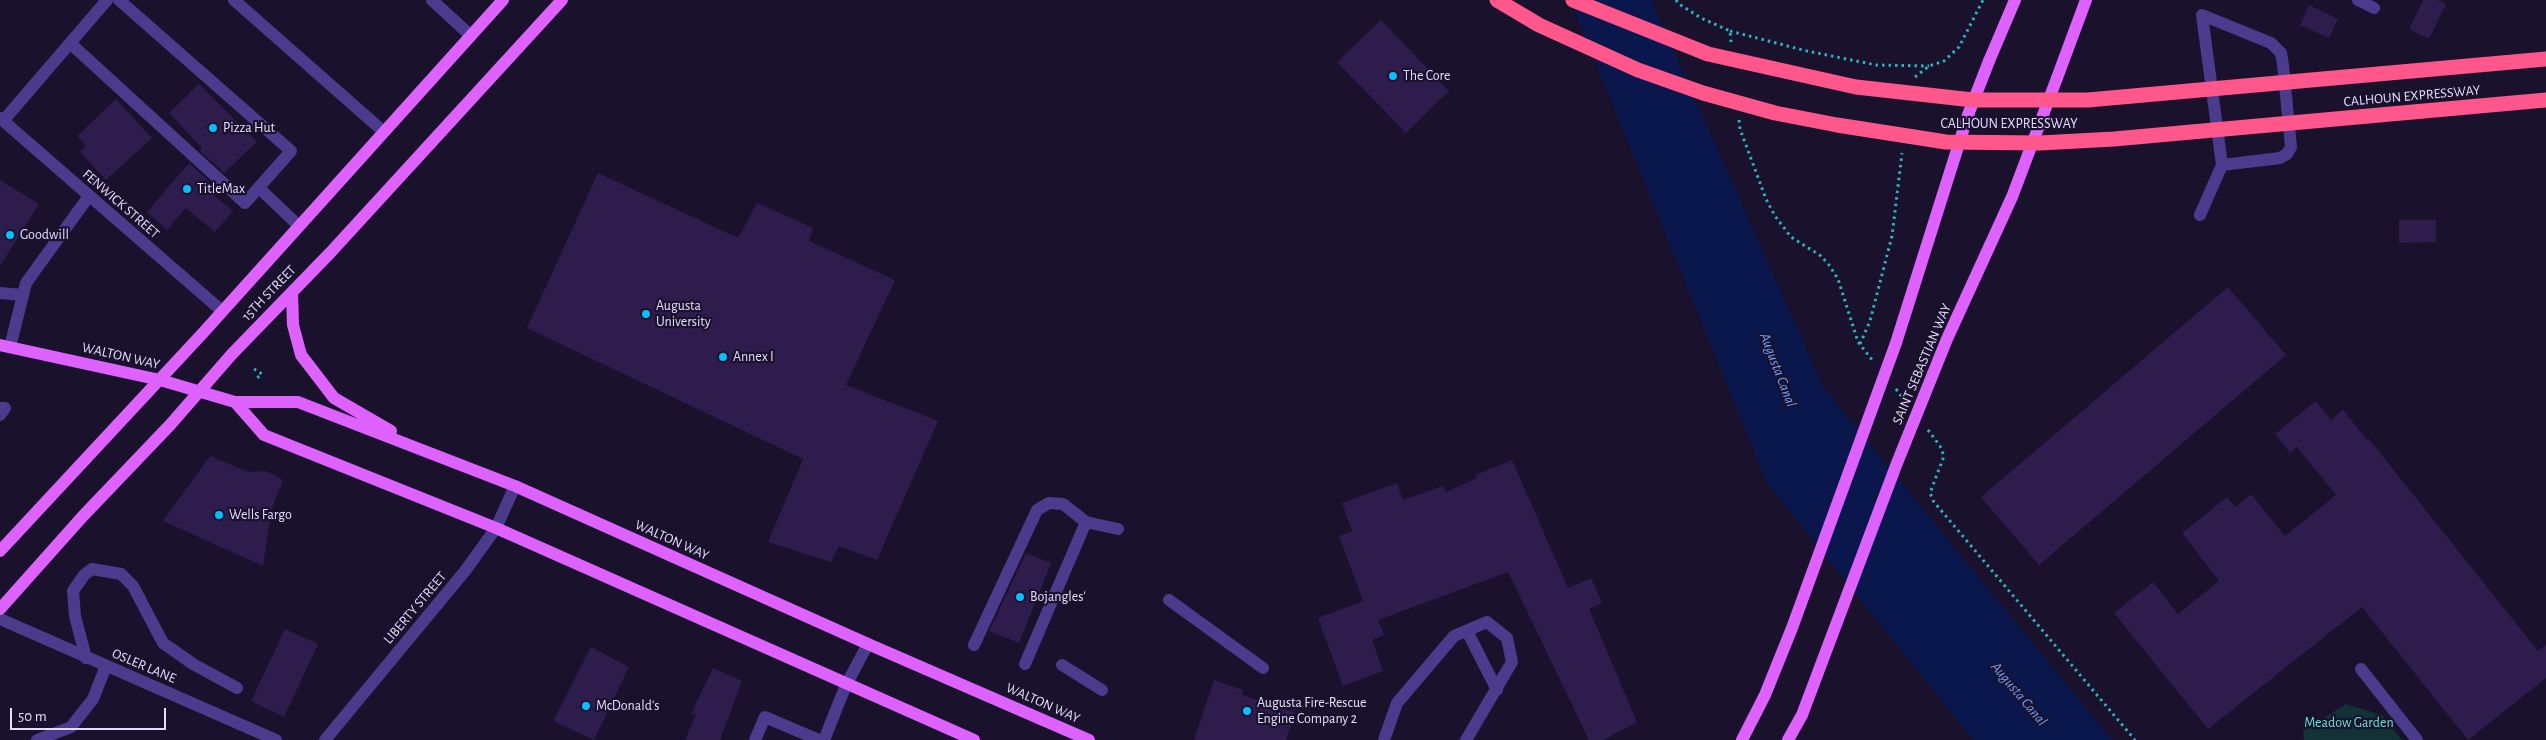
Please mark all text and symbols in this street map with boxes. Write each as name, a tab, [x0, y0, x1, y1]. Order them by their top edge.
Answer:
place label: The Core	[1403, 68, 1450, 84]
marker: The Core	[1387, 70, 1399, 82]
street label: CALHOUN EXPRESSWAY	[2343, 82, 2481, 110]
street label: CALHOUN EXPRESSWAY	[1940, 116, 2078, 132]
place label: Pizza Hut	[223, 120, 275, 136]
marker: Pizza Hut	[207, 122, 219, 134]
street label: FENWICK STREET	[79, 166, 163, 242]
place label: TitleMax	[197, 181, 245, 197]
marker: TitleMax	[181, 183, 193, 195]
place label: Goodwill	[20, 227, 69, 243]
marker: Goodwill	[4, 229, 16, 241]
street label: 15TH STREET	[238, 262, 300, 324]
place label: Augusta University	[656, 298, 711, 331]
street label: SAINT SEBASTIAN WAY	[1889, 301, 1955, 427]
marker: Augusta University	[640, 308, 652, 320]
water label: Augusta Canal	[1756, 330, 1800, 410]
street label: WALTON WAY	[80, 339, 162, 373]
place label: Annex I	[733, 349, 774, 365]
marker: Annex I	[717, 351, 729, 363]
place label: Wells Fargo	[229, 507, 292, 523]
marker: Wells Fargo	[213, 509, 225, 521]
street label: WALTON WAY	[632, 516, 712, 564]
street label: LIBERTY STREET	[380, 569, 450, 647]
place label: Bojangles'	[1030, 589, 1086, 605]
marker: Bojangles'	[1014, 591, 1026, 603]
street label: OSLER LANE	[109, 645, 179, 687]
water label: Augusta Canal	[1987, 658, 2051, 730]
street label: WALTON WAY	[1003, 679, 1083, 727]
place label: Augusta Fire-Rescue Engine Company 2	[1257, 695, 1367, 728]
scale bar	[12, 698, 169, 730]
place label: McDonald's	[596, 698, 659, 714]
marker: McDonald's	[580, 700, 592, 712]
marker: Augusta Fire-Rescue Engine Company 2	[1241, 705, 1253, 717]
text: 50 m	[18, 709, 47, 724]
park label: Meadow Garden	[2304, 715, 2394, 731]

